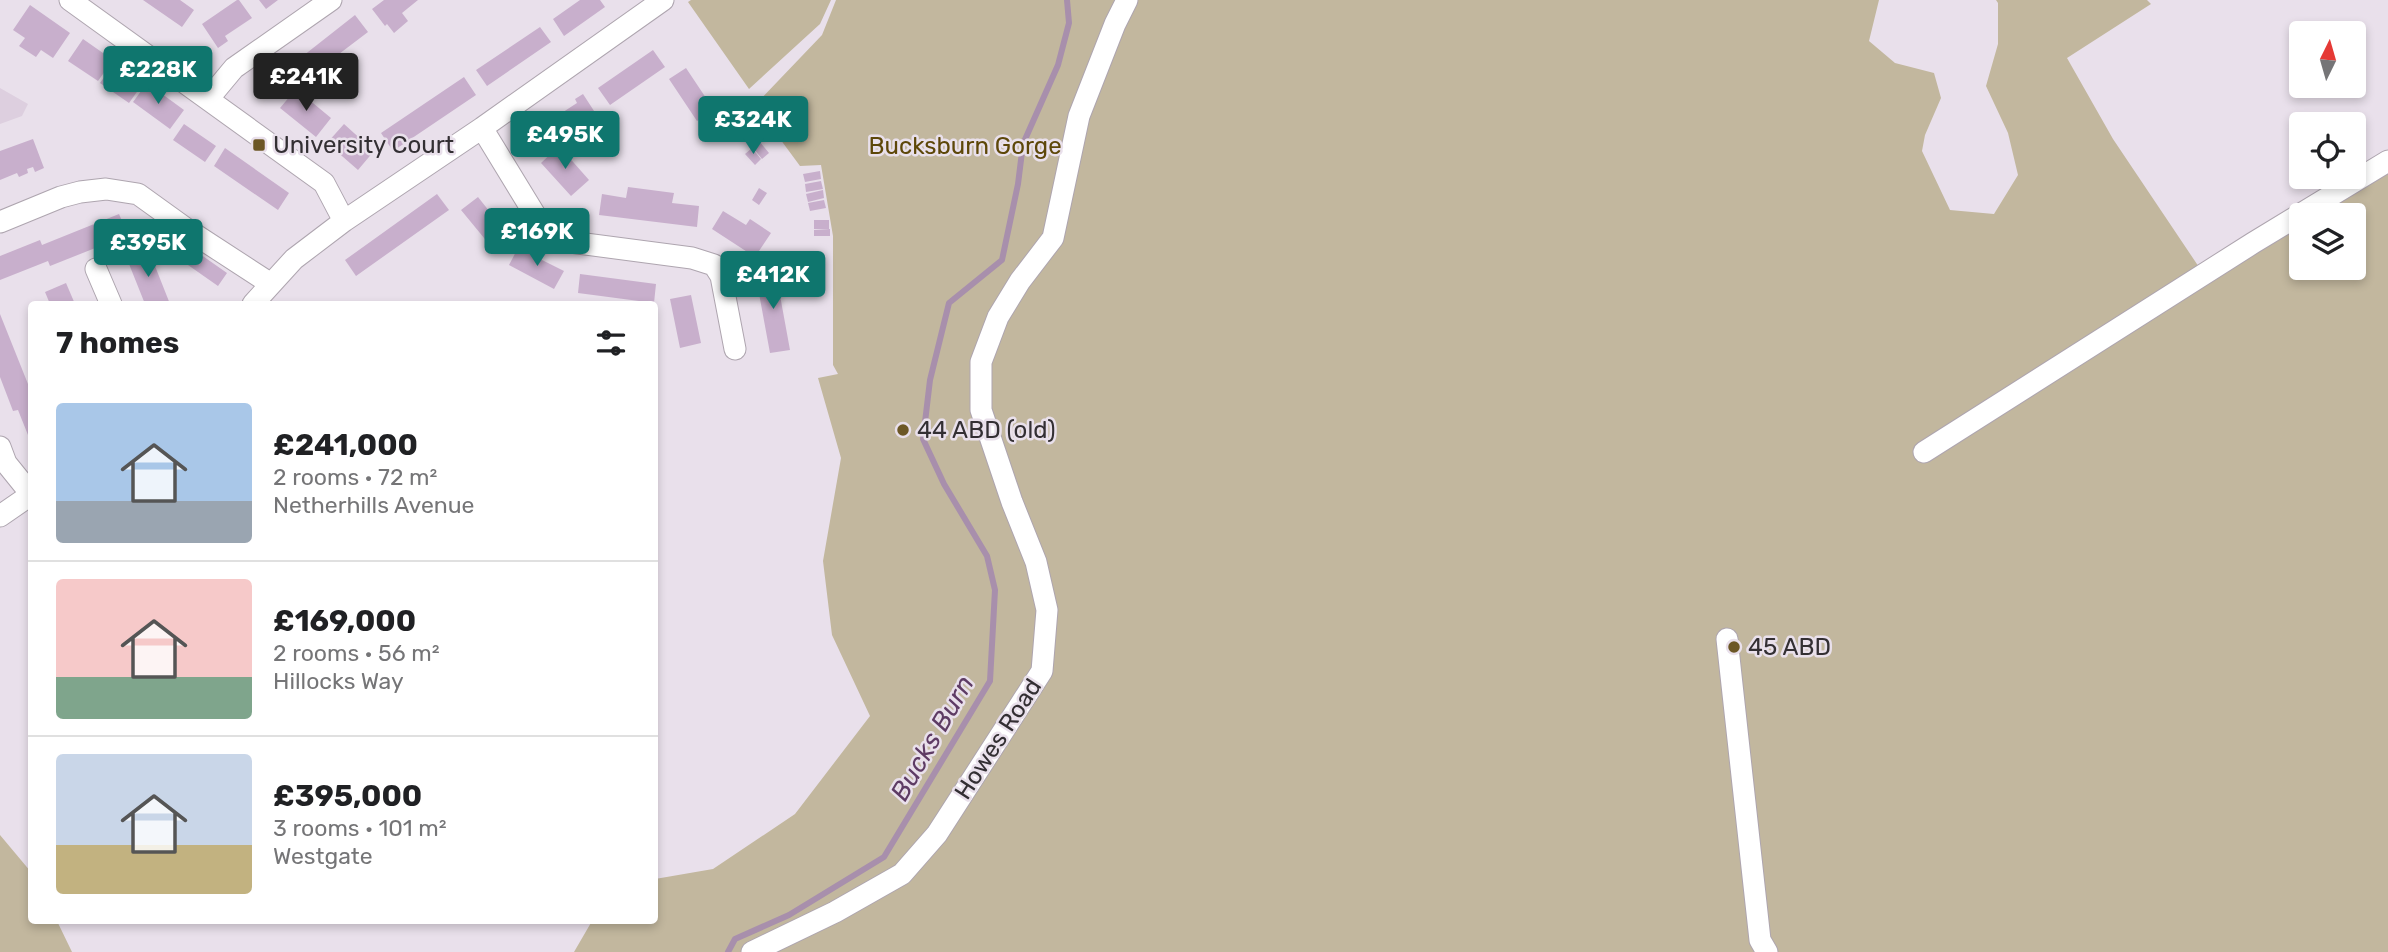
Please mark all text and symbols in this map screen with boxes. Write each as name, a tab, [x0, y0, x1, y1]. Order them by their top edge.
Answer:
north arrow	[2289, 21, 2366, 98]
map controls	[2289, 21, 2366, 280]
pin: £228K	[109, 46, 207, 106]
pin: £241K	[257, 54, 355, 113]
text: £228K	[119, 55, 197, 83]
text: £241K	[269, 62, 343, 90]
pin: £324K	[704, 96, 802, 156]
text: £324K	[714, 105, 792, 133]
pin: £495K	[516, 111, 614, 171]
button: locate	[2289, 112, 2366, 189]
text: £495K	[526, 120, 604, 148]
place label: University Court	[273, 131, 454, 159]
park label: Bucksburn Gorge	[868, 132, 1062, 160]
marker: University Court	[251, 137, 267, 153]
button: layers	[2289, 203, 2366, 280]
pin: £169K	[488, 208, 586, 268]
text: £169K	[501, 217, 573, 245]
pin: £395K	[99, 219, 197, 279]
text: £395K	[110, 228, 186, 256]
pin: £412K	[724, 252, 822, 311]
text: £412K	[736, 260, 810, 288]
icon: filters	[592, 324, 630, 362]
text: 7 homes	[56, 325, 179, 361]
place label: 44 ABD (old)	[917, 416, 1056, 444]
marker: 44 ABD (old)	[895, 422, 911, 438]
text: £241,000	[273, 427, 418, 463]
icon: home	[112, 431, 196, 515]
text: 2 rooms · 72 m²	[273, 463, 437, 491]
text: Netherhills Avenue	[273, 491, 474, 519]
text: £169,000	[273, 603, 416, 639]
icon: home	[112, 607, 196, 691]
place label: 45 ABD	[1748, 633, 1831, 661]
text: 2 rooms · 56 m²	[273, 639, 440, 667]
marker: 45 ABD	[1726, 639, 1742, 655]
text: Hillocks Way	[273, 667, 404, 695]
water label: Bucks Burn	[884, 670, 981, 806]
street label: Howes Road	[949, 674, 1047, 804]
text: £395,000	[273, 778, 422, 814]
icon: home	[112, 782, 196, 866]
text: 3 rooms · 101 m²	[273, 814, 447, 842]
text: Westgate	[273, 842, 373, 870]

